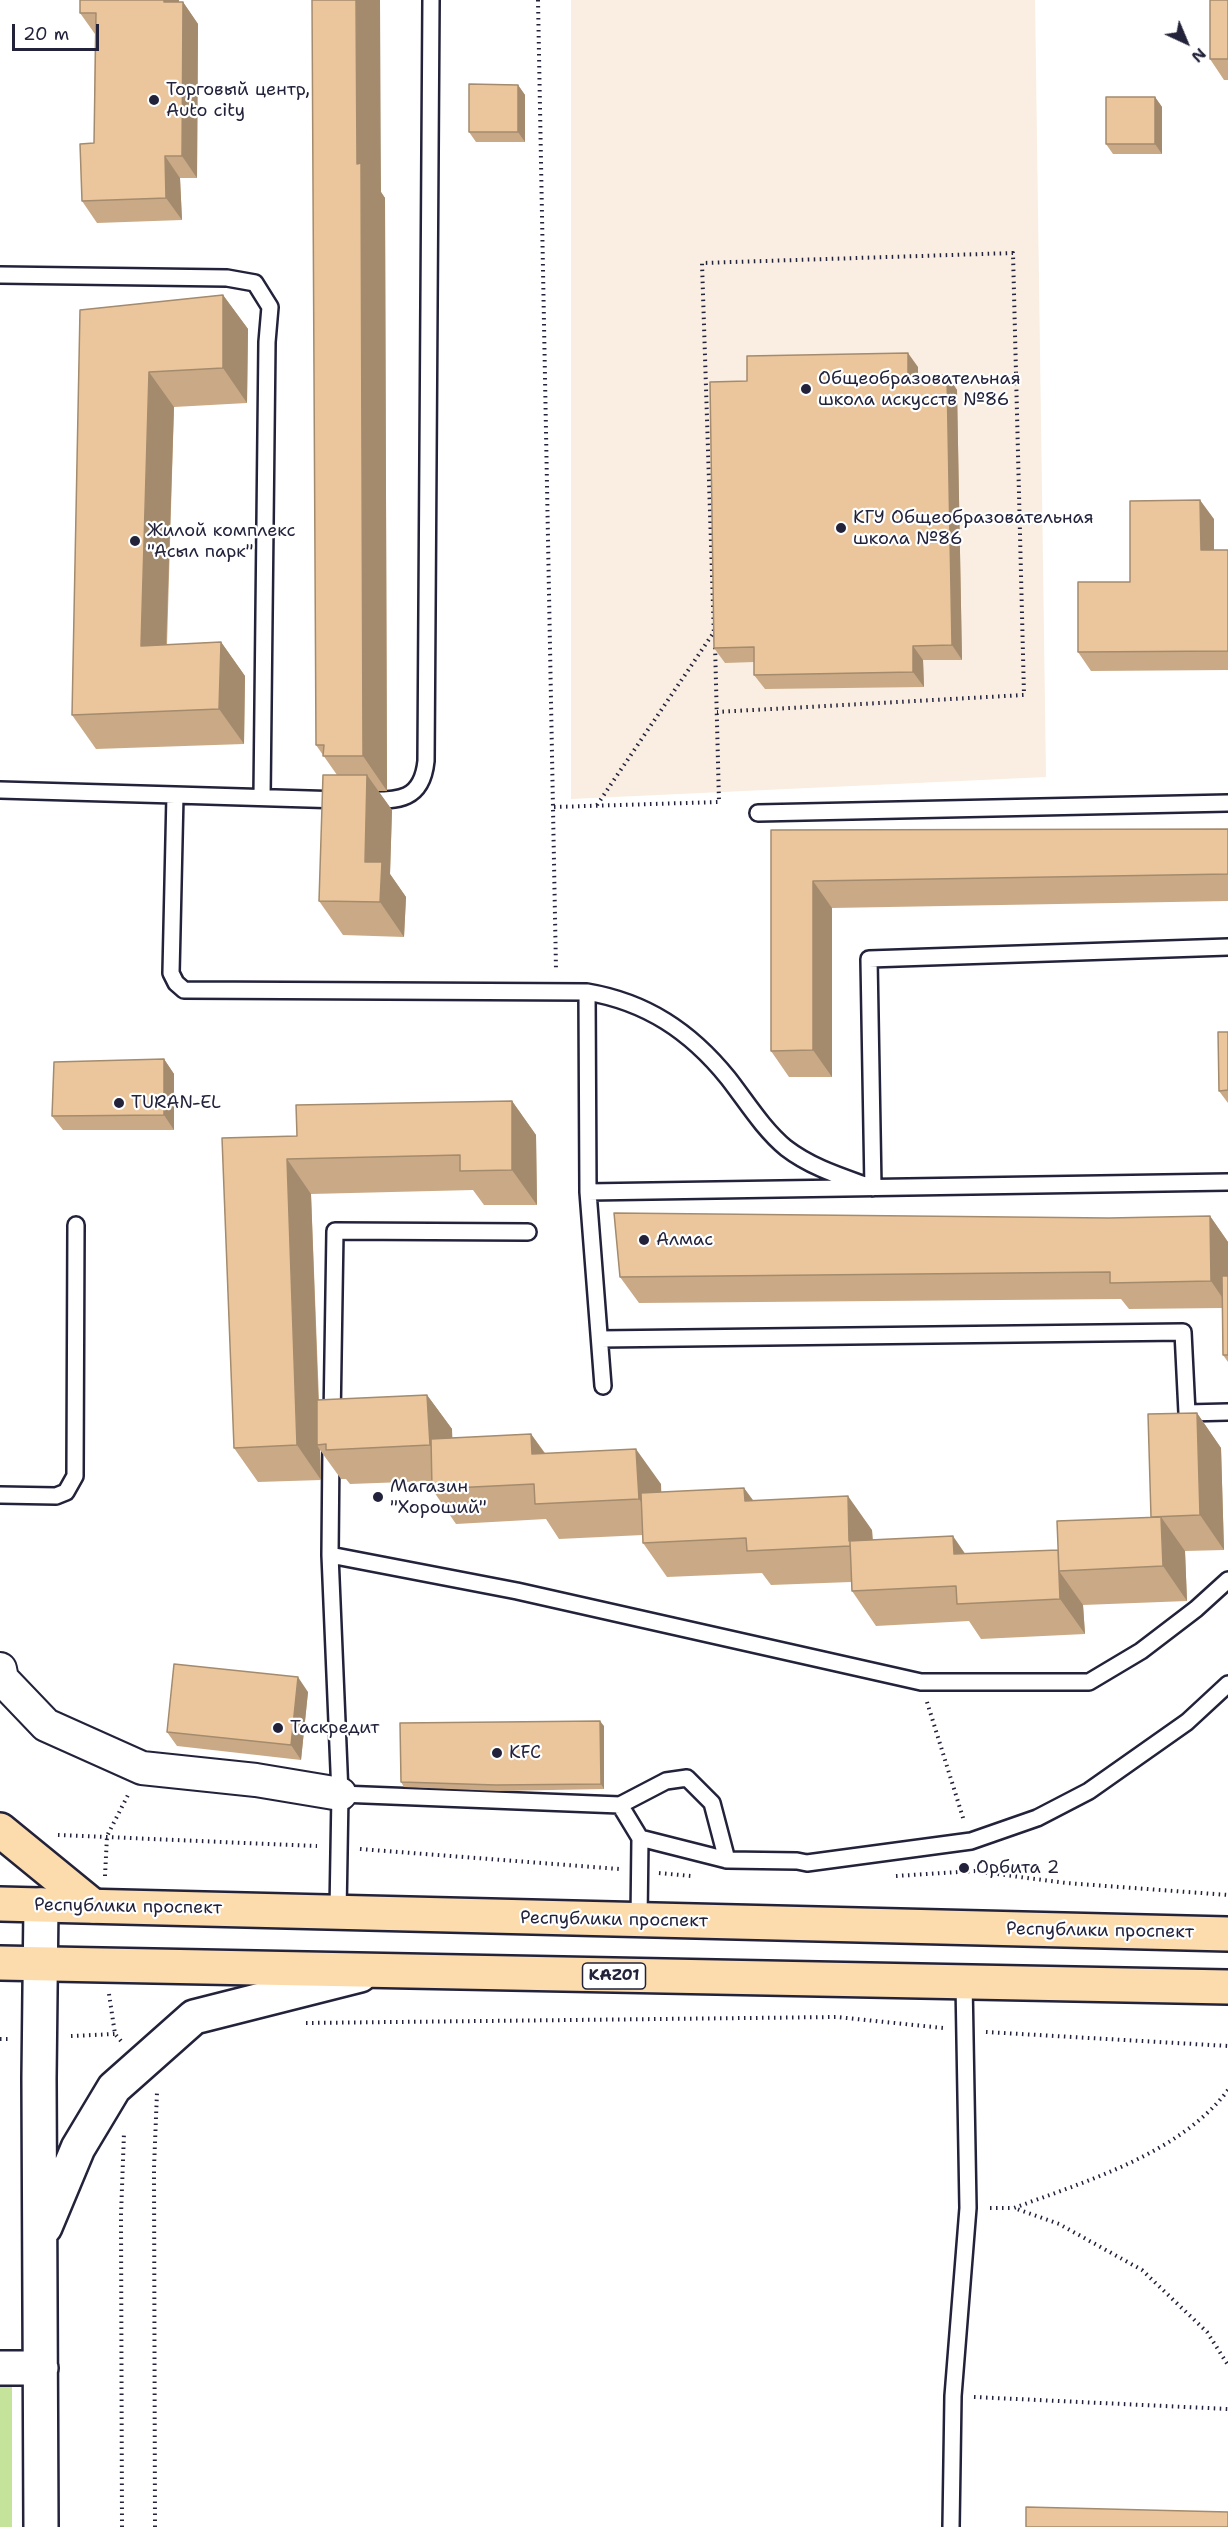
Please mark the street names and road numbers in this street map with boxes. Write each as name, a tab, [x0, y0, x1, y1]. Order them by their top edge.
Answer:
street label: Республики проспект	[34, 1895, 222, 1919]
street label: Республики проспект	[520, 1908, 708, 1932]
street label: Республики проспект	[1006, 1919, 1194, 1943]
road number: KАZ01	[582, 1963, 646, 1989]

